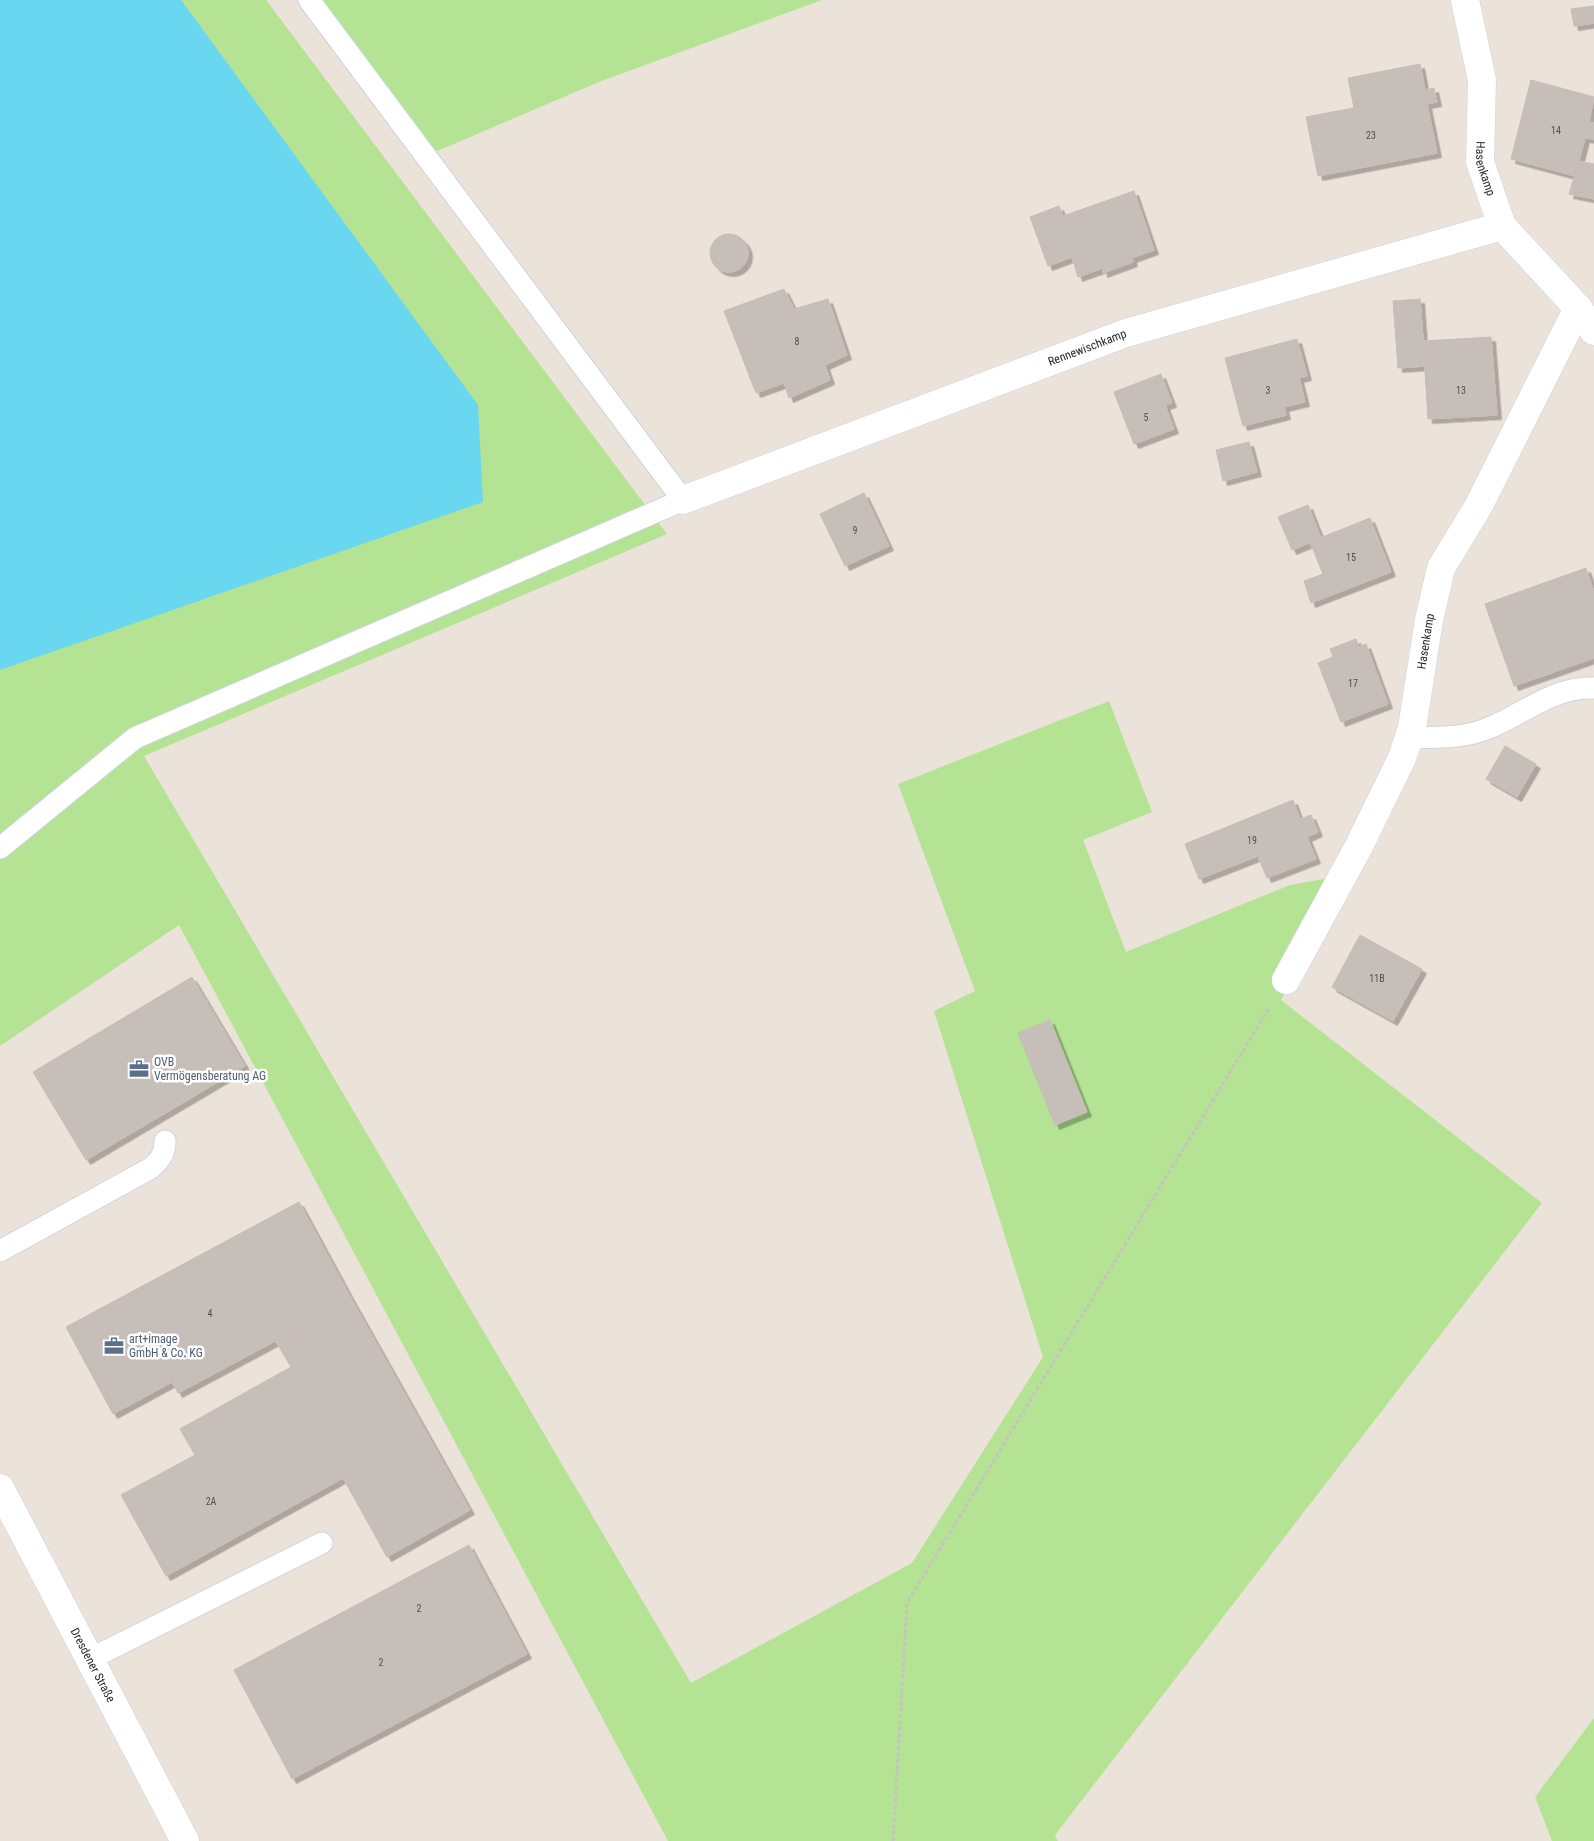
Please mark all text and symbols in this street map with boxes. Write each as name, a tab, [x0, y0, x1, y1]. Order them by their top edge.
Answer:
house number: 14	[1551, 125, 1561, 136]
house number: 23	[1366, 130, 1376, 141]
street label: Hasenkamp	[1473, 141, 1498, 198]
street label: Rennewischkamp	[1046, 326, 1129, 369]
house number: 8	[795, 336, 800, 347]
house number: 3	[1266, 385, 1271, 396]
house number: 13	[1456, 385, 1466, 396]
house number: 5	[1144, 412, 1149, 423]
house number: 9	[853, 525, 858, 536]
house number: 15	[1346, 552, 1356, 563]
street label: Hasenkamp	[1414, 612, 1437, 670]
house number: 17	[1348, 678, 1358, 689]
house number: 19	[1247, 835, 1257, 846]
house number: 11B	[1369, 973, 1385, 984]
place label: OVB Vermögensberatung AG	[154, 1055, 266, 1083]
office icon: OVB Vermögensberatung AG	[128, 1058, 150, 1080]
house number: 4	[208, 1308, 213, 1319]
place label: art+image GmbH & Co. KG	[129, 1332, 203, 1360]
office icon: art+image GmbH & Co. KG	[103, 1335, 125, 1357]
house number: 2A	[206, 1496, 217, 1507]
house number: 2	[417, 1603, 422, 1614]
street label: Dresdener Straße	[68, 1626, 118, 1705]
house number: 2	[379, 1657, 384, 1668]

